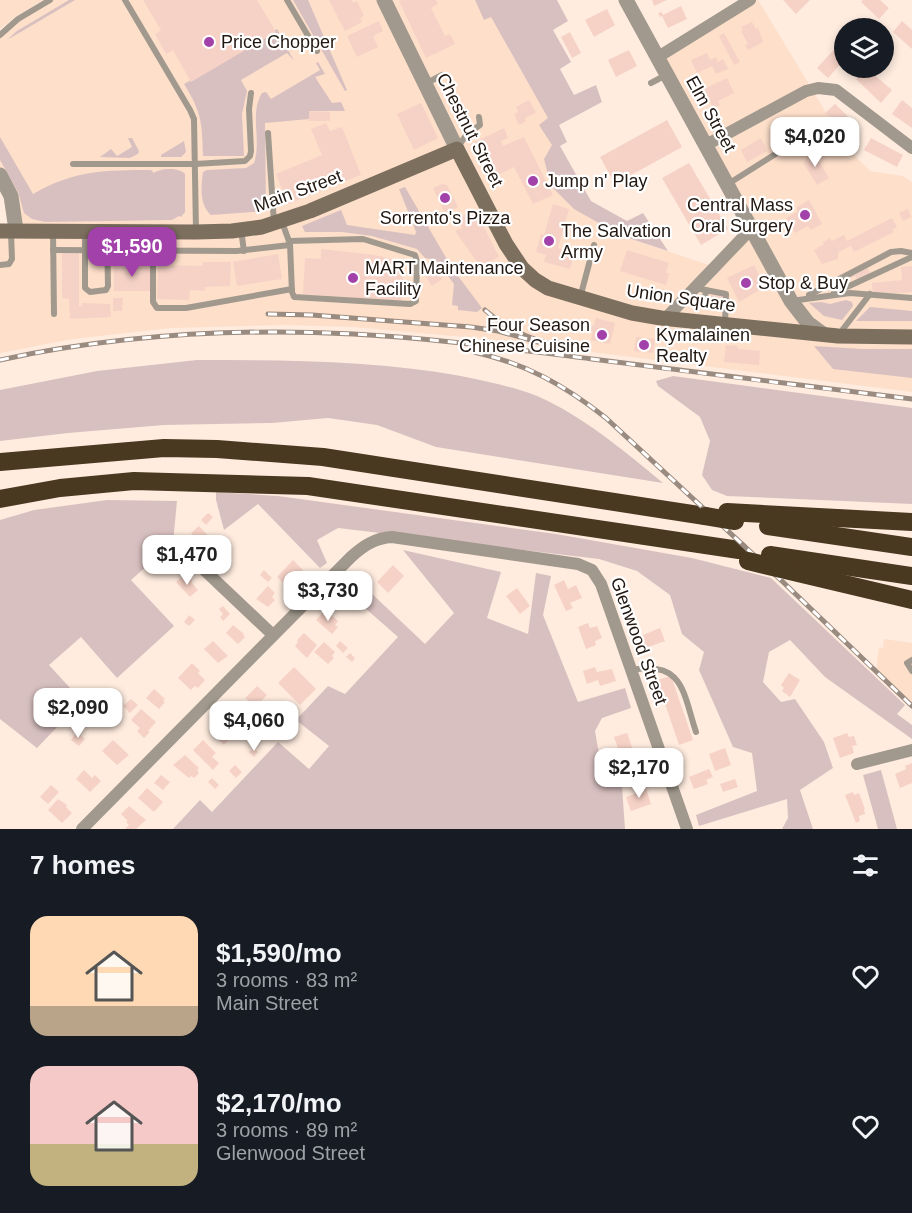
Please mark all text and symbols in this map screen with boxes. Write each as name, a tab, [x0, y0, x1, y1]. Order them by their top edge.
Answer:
map controls	[834, 18, 894, 78]
button: layers	[834, 18, 894, 78]
place label: Price Chopper	[221, 32, 336, 52]
marker: Price Chopper	[202, 35, 216, 49]
street label: Chestnut Street	[433, 70, 507, 190]
street label: Elm Street	[682, 72, 740, 156]
pin: $4,020	[766, 117, 864, 168]
text: $4,020	[784, 125, 846, 147]
street label: Main Street	[251, 166, 345, 216]
place label: Jump n' Play	[545, 171, 647, 191]
marker: Jump n' Play	[526, 174, 540, 188]
marker: Sorrento's Pizza	[438, 191, 452, 205]
place label: Central Mass Oral Surgery	[687, 195, 793, 236]
place label: Sorrento's Pizza	[380, 208, 511, 228]
marker: Central Mass Oral Surgery	[798, 208, 812, 222]
place label: The Salvation Army	[561, 221, 671, 262]
pin: $1,590	[83, 227, 181, 278]
marker: The Salvation Army	[542, 234, 556, 248]
text: $1,590	[101, 235, 163, 257]
place label: MART Maintenance Facility	[365, 258, 523, 299]
marker: MART Maintenance Facility	[346, 271, 360, 285]
place label: Stop & Buy	[758, 273, 848, 293]
marker: Stop & Buy	[739, 276, 753, 290]
street label: Union Square	[625, 280, 737, 316]
place label: Four Season Chinese Cuisine	[459, 315, 590, 356]
place label: Kymalainen Realty	[656, 325, 750, 366]
marker: Four Season Chinese Cuisine	[595, 328, 609, 342]
marker: Kymalainen Realty	[637, 338, 651, 352]
pin: $1,470	[138, 535, 236, 586]
text: $1,470	[156, 543, 218, 565]
pin: $3,730	[279, 571, 377, 622]
street label: Glenwood Street	[607, 575, 671, 707]
text: $3,730	[297, 579, 359, 601]
pin: $2,090	[29, 688, 127, 739]
text: $2,090	[47, 696, 109, 718]
pin: $4,060	[205, 701, 303, 752]
text: $4,060	[223, 709, 285, 731]
pin: $2,170	[590, 748, 688, 799]
text: $2,170	[608, 756, 670, 778]
icon: filters	[849, 849, 882, 882]
text: 7 homes	[30, 850, 136, 880]
text: $1,590/mo	[216, 938, 342, 968]
icon: home	[78, 940, 150, 1012]
icon: heart	[849, 960, 882, 993]
text: 3 rooms · 83 m²	[216, 969, 357, 991]
text: Main Street	[216, 992, 318, 1014]
text: $2,170/mo	[216, 1088, 342, 1118]
icon: home	[78, 1090, 150, 1162]
icon: heart	[849, 1110, 882, 1143]
text: 3 rooms · 89 m²	[216, 1119, 357, 1141]
text: Glenwood Street	[216, 1142, 365, 1164]

